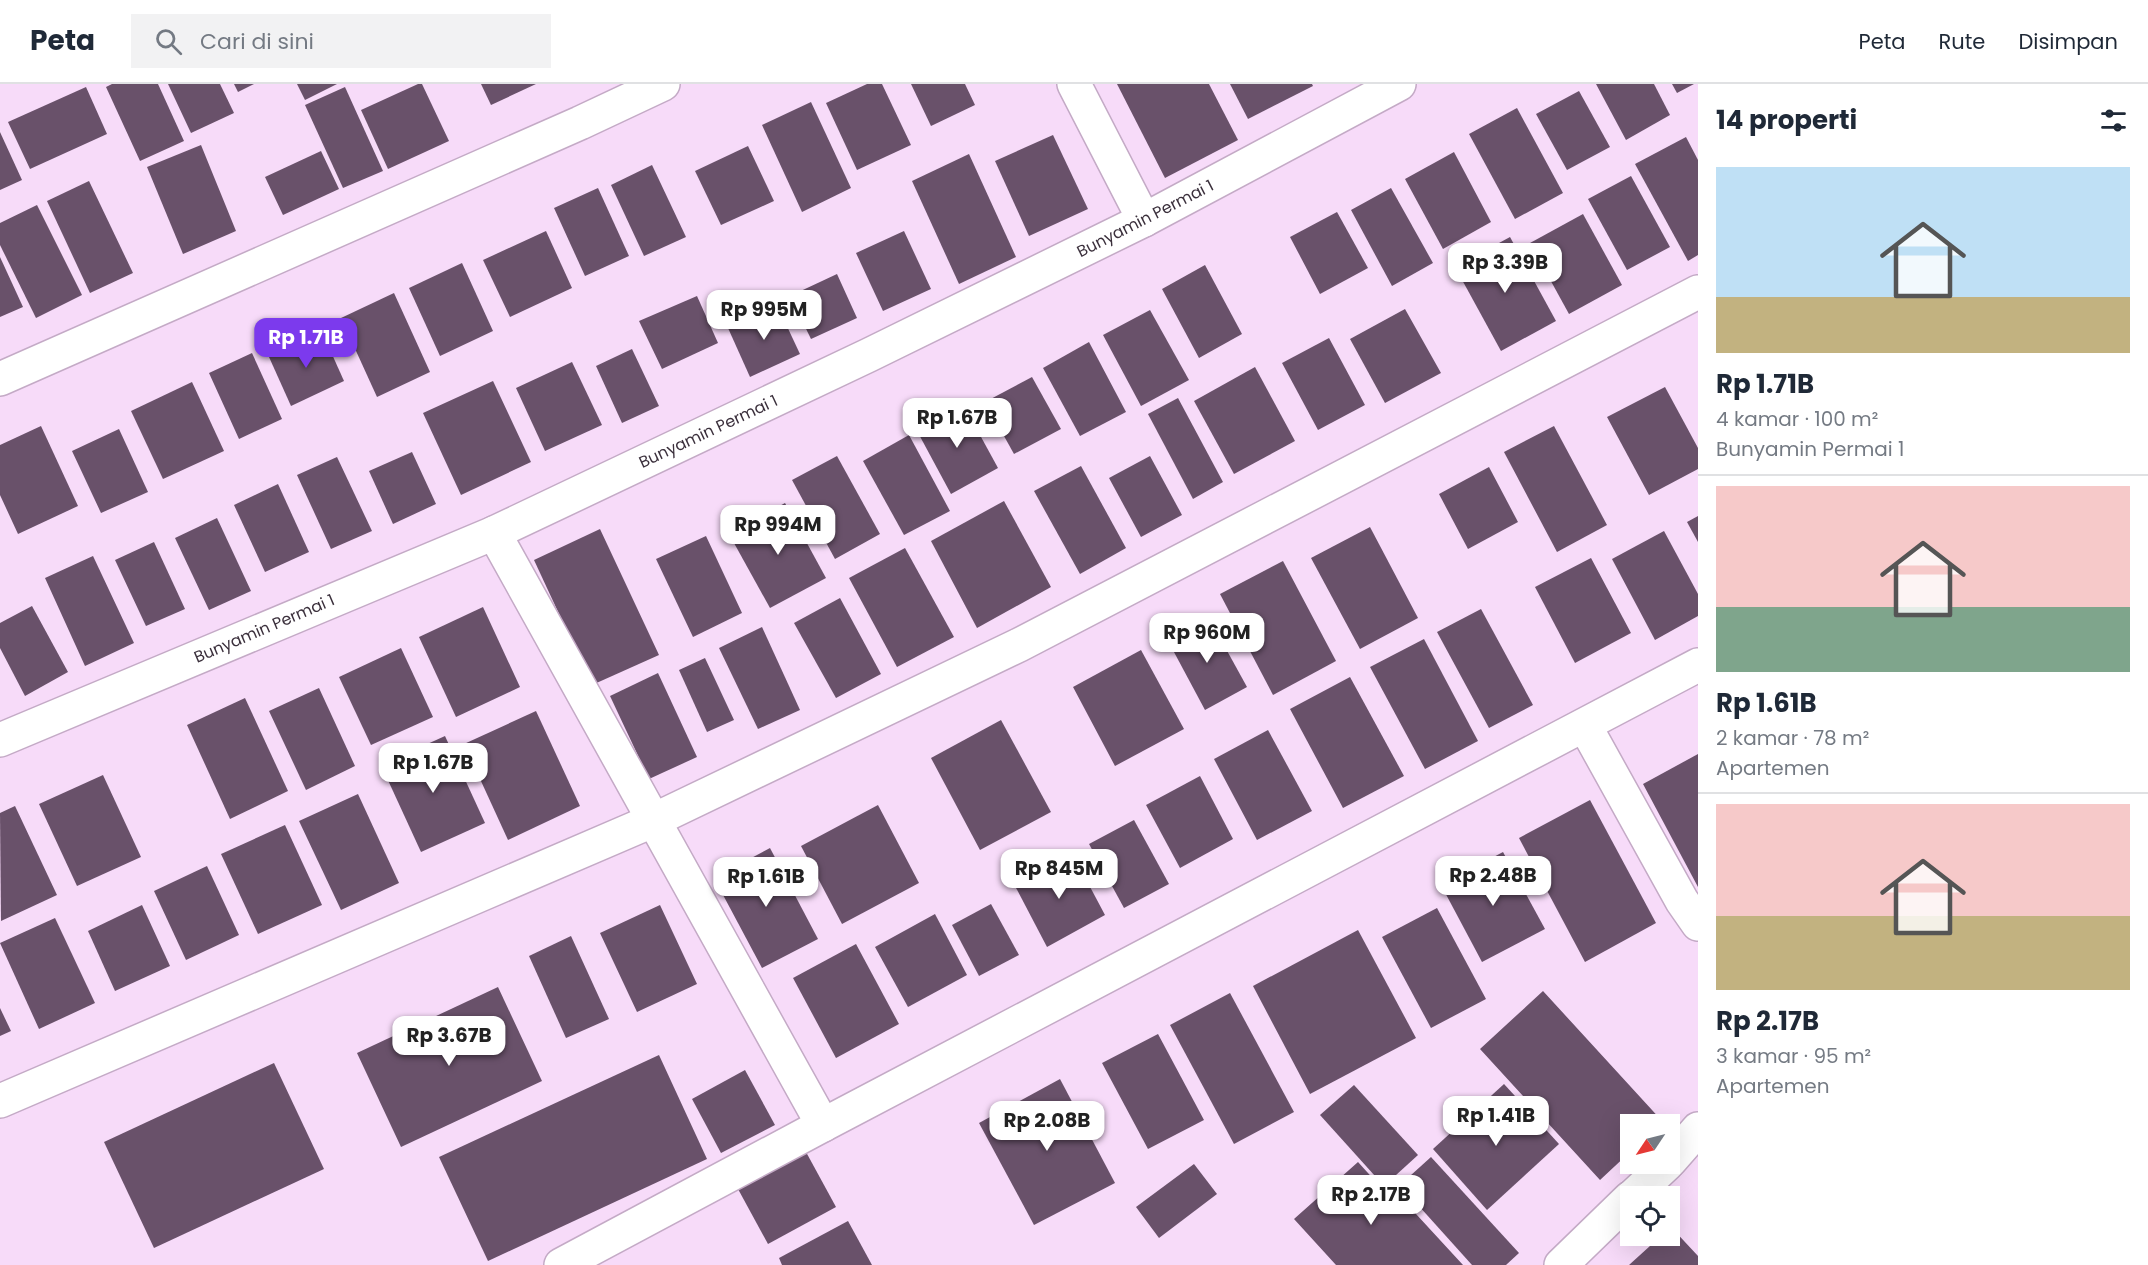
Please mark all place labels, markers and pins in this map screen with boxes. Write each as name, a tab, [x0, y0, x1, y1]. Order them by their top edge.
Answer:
pin: Rp 3.39B	[1443, 243, 1567, 294]
pin: Rp 995M	[709, 290, 819, 341]
pin: Rp 1.71B	[244, 318, 368, 369]
pin: Rp 1.67B	[895, 398, 1019, 449]
pin: Rp 994M	[723, 505, 833, 556]
pin: Rp 960M	[1152, 613, 1262, 664]
pin: Rp 1.67B	[371, 743, 495, 794]
pin: Rp 845M	[1004, 849, 1114, 900]
pin: Rp 2.48B	[1431, 856, 1555, 907]
pin: Rp 1.61B	[704, 857, 828, 908]
pin: Rp 3.67B	[387, 1016, 511, 1067]
pin: Rp 1.41B	[1434, 1096, 1558, 1147]
pin: Rp 2.08B	[985, 1101, 1109, 1152]
pin: Rp 2.17B	[1309, 1175, 1433, 1226]

